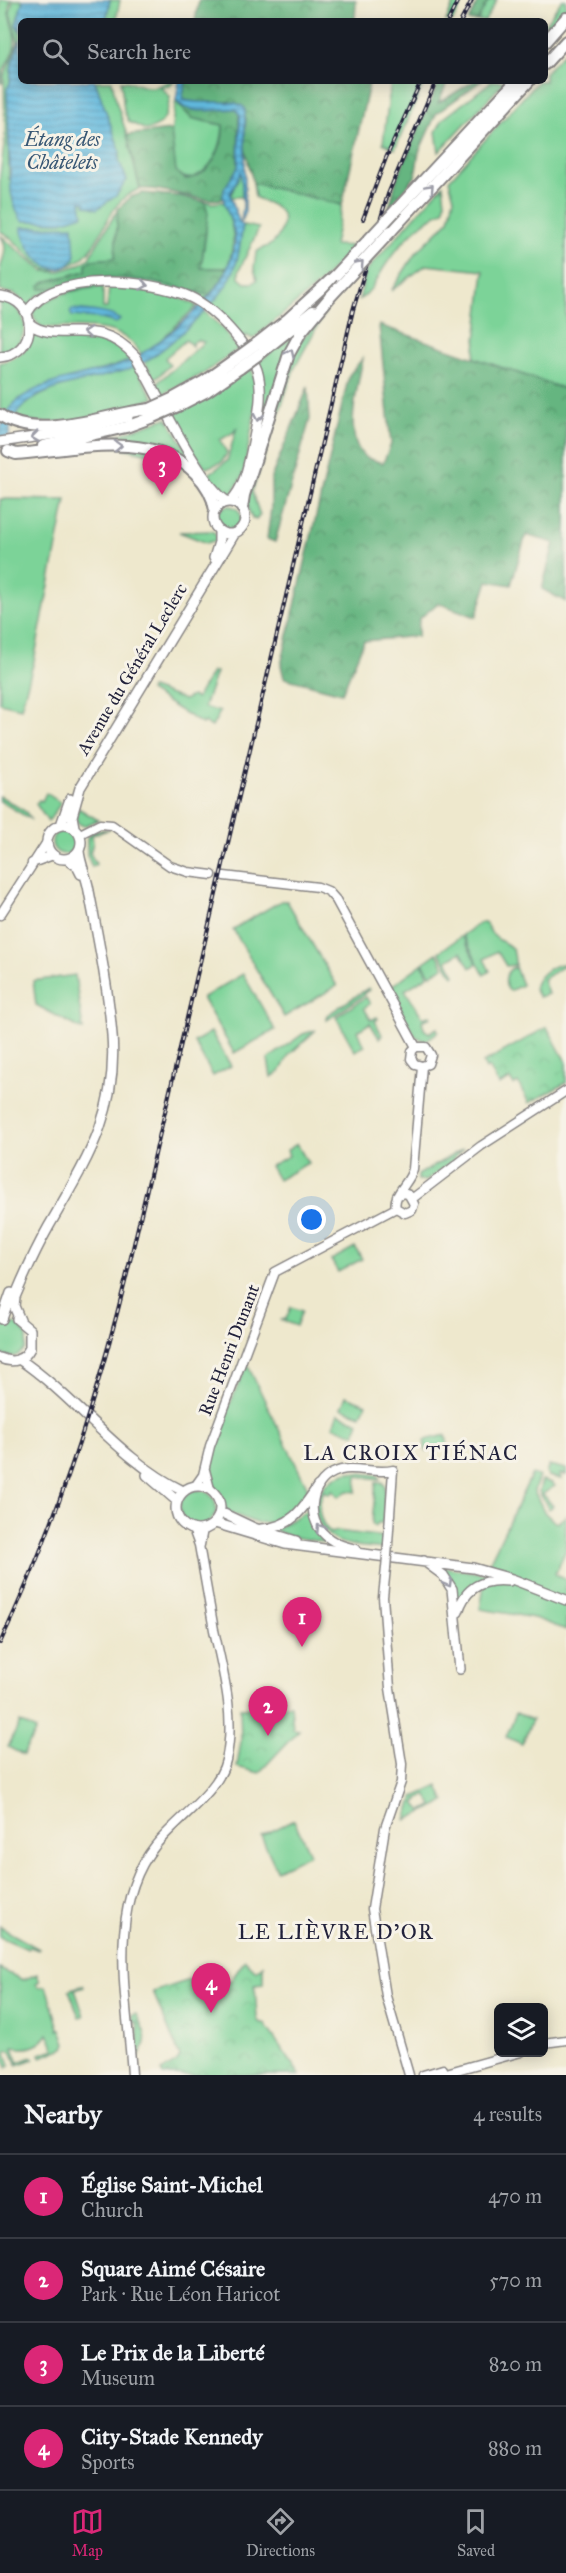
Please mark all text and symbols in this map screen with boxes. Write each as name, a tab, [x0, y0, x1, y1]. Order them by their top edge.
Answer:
search box	[18, 18, 548, 84]
icon: search	[39, 35, 72, 68]
text: Search here	[87, 38, 191, 65]
water label: Étang des Châtelets	[23, 125, 101, 174]
one-way arrow	[423, 184, 434, 195]
one-way arrow	[353, 260, 364, 271]
one-way arrow	[139, 278, 149, 291]
one-way arrow	[82, 325, 91, 338]
one-way arrow	[283, 348, 295, 359]
one-way arrow	[252, 411, 265, 421]
one-way arrow	[30, 431, 39, 443]
one-way arrow	[114, 440, 123, 453]
pin: 3	[142, 446, 182, 495]
street label: Avenue du Général Leclerc	[71, 579, 192, 760]
your location	[297, 1205, 326, 1234]
street label: Rue Henri Dunant	[194, 1281, 264, 1419]
district label: LA CROIX TIÉNAC	[303, 1439, 519, 1466]
one-way arrow	[317, 1523, 328, 1534]
one-way arrow	[441, 1577, 452, 1587]
pin: 1	[282, 1598, 322, 1647]
pin: 2	[248, 1686, 288, 1736]
district label: LE LIÈVRE D'OR	[238, 1918, 434, 1945]
pin: 4	[192, 1964, 230, 2013]
map controls	[494, 2003, 548, 2057]
button: layers	[494, 2003, 548, 2057]
text: Nearby	[24, 2098, 102, 2130]
text: 4 results	[473, 2102, 542, 2126]
text: Église Saint-Michel	[81, 2171, 263, 2198]
text: 1	[40, 2184, 47, 2208]
text: 470 m	[488, 2184, 542, 2208]
text: Church	[81, 2198, 143, 2222]
text: Square Aimé Césaire	[81, 2255, 265, 2282]
text: 2	[39, 2268, 48, 2292]
text: 570 m	[489, 2268, 542, 2292]
text: Park · Rue Léon Haricot	[81, 2282, 280, 2306]
text: Le Prix de la Liberté	[81, 2339, 265, 2366]
text: 3	[40, 2352, 48, 2376]
text: 820 m	[489, 2352, 542, 2376]
text: Museum	[81, 2366, 155, 2390]
text: City-Stade Kennedy	[81, 2423, 262, 2450]
text: 4	[38, 2436, 49, 2460]
text: 880 m	[488, 2436, 542, 2460]
text: Sports	[81, 2450, 135, 2474]
tab: Map	[71, 2505, 104, 2560]
tab: Directions	[246, 2505, 315, 2560]
tab: Saved	[457, 2505, 495, 2560]

